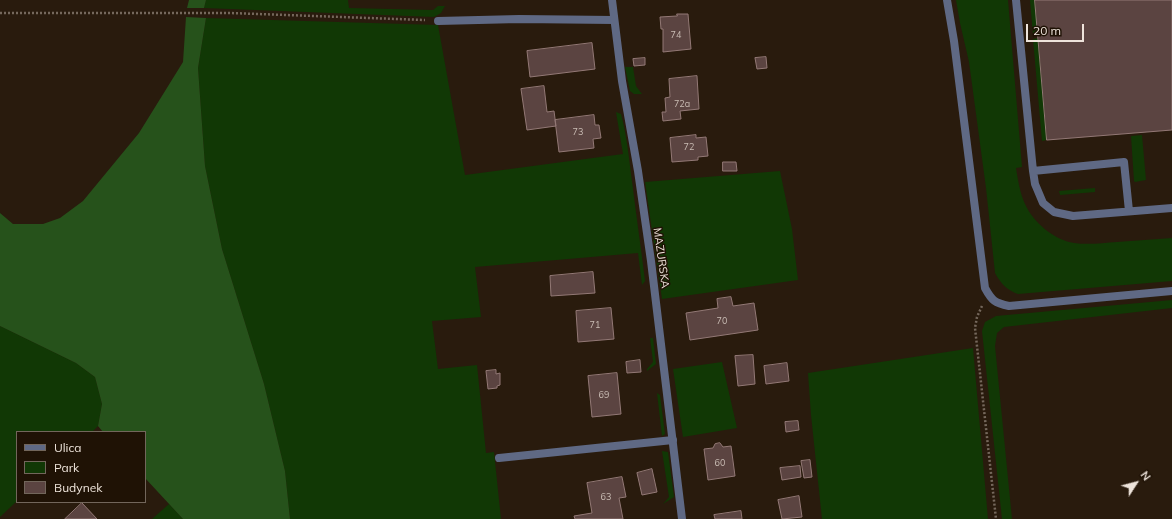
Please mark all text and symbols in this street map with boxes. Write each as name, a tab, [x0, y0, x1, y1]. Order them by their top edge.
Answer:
scale bar	[1028, 16, 1086, 42]
text: 20 m	[1033, 23, 1061, 38]
house number: 74	[671, 30, 681, 40]
house number: 72a	[674, 99, 690, 109]
house number: 73	[573, 127, 583, 137]
house number: 72	[684, 142, 694, 152]
street label: MAZURSKA	[650, 227, 672, 289]
house number: 70	[717, 316, 727, 326]
house number: 71	[590, 320, 600, 330]
house number: 69	[599, 390, 609, 400]
legend	[16, 431, 146, 503]
text: Ulica	[54, 440, 82, 455]
house number: 60	[715, 458, 725, 468]
text: Park	[54, 460, 79, 475]
north arrow	[1116, 463, 1156, 503]
text: N	[1138, 468, 1154, 483]
text: Budynek	[54, 480, 102, 495]
house number: 63	[601, 492, 611, 502]

